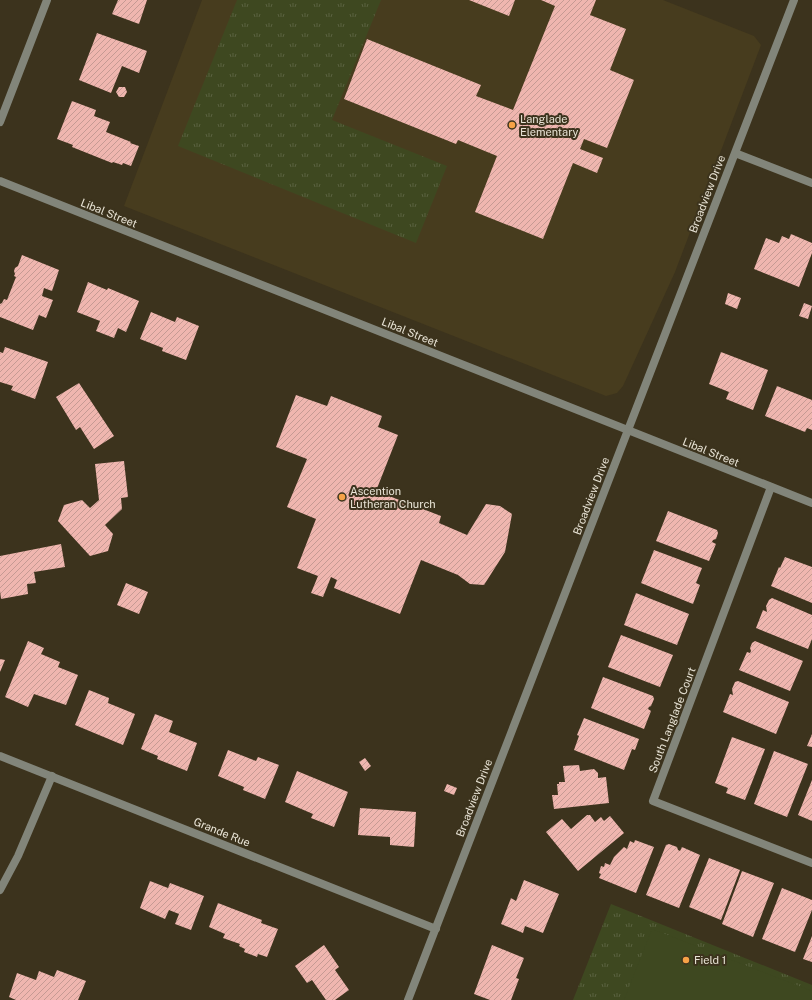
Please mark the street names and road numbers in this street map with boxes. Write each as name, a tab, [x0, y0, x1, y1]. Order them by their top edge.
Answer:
street label: Broadview Drive	[687, 153, 727, 235]
street label: Libal Street	[79, 196, 139, 230]
street label: Libal Street	[380, 315, 440, 349]
street label: Libal Street	[681, 435, 741, 469]
street label: Broadview Drive	[571, 455, 611, 537]
street label: South Langlade Court	[646, 666, 698, 774]
street label: Broadview Drive	[454, 757, 494, 839]
street label: Grande Rue	[192, 815, 252, 849]

